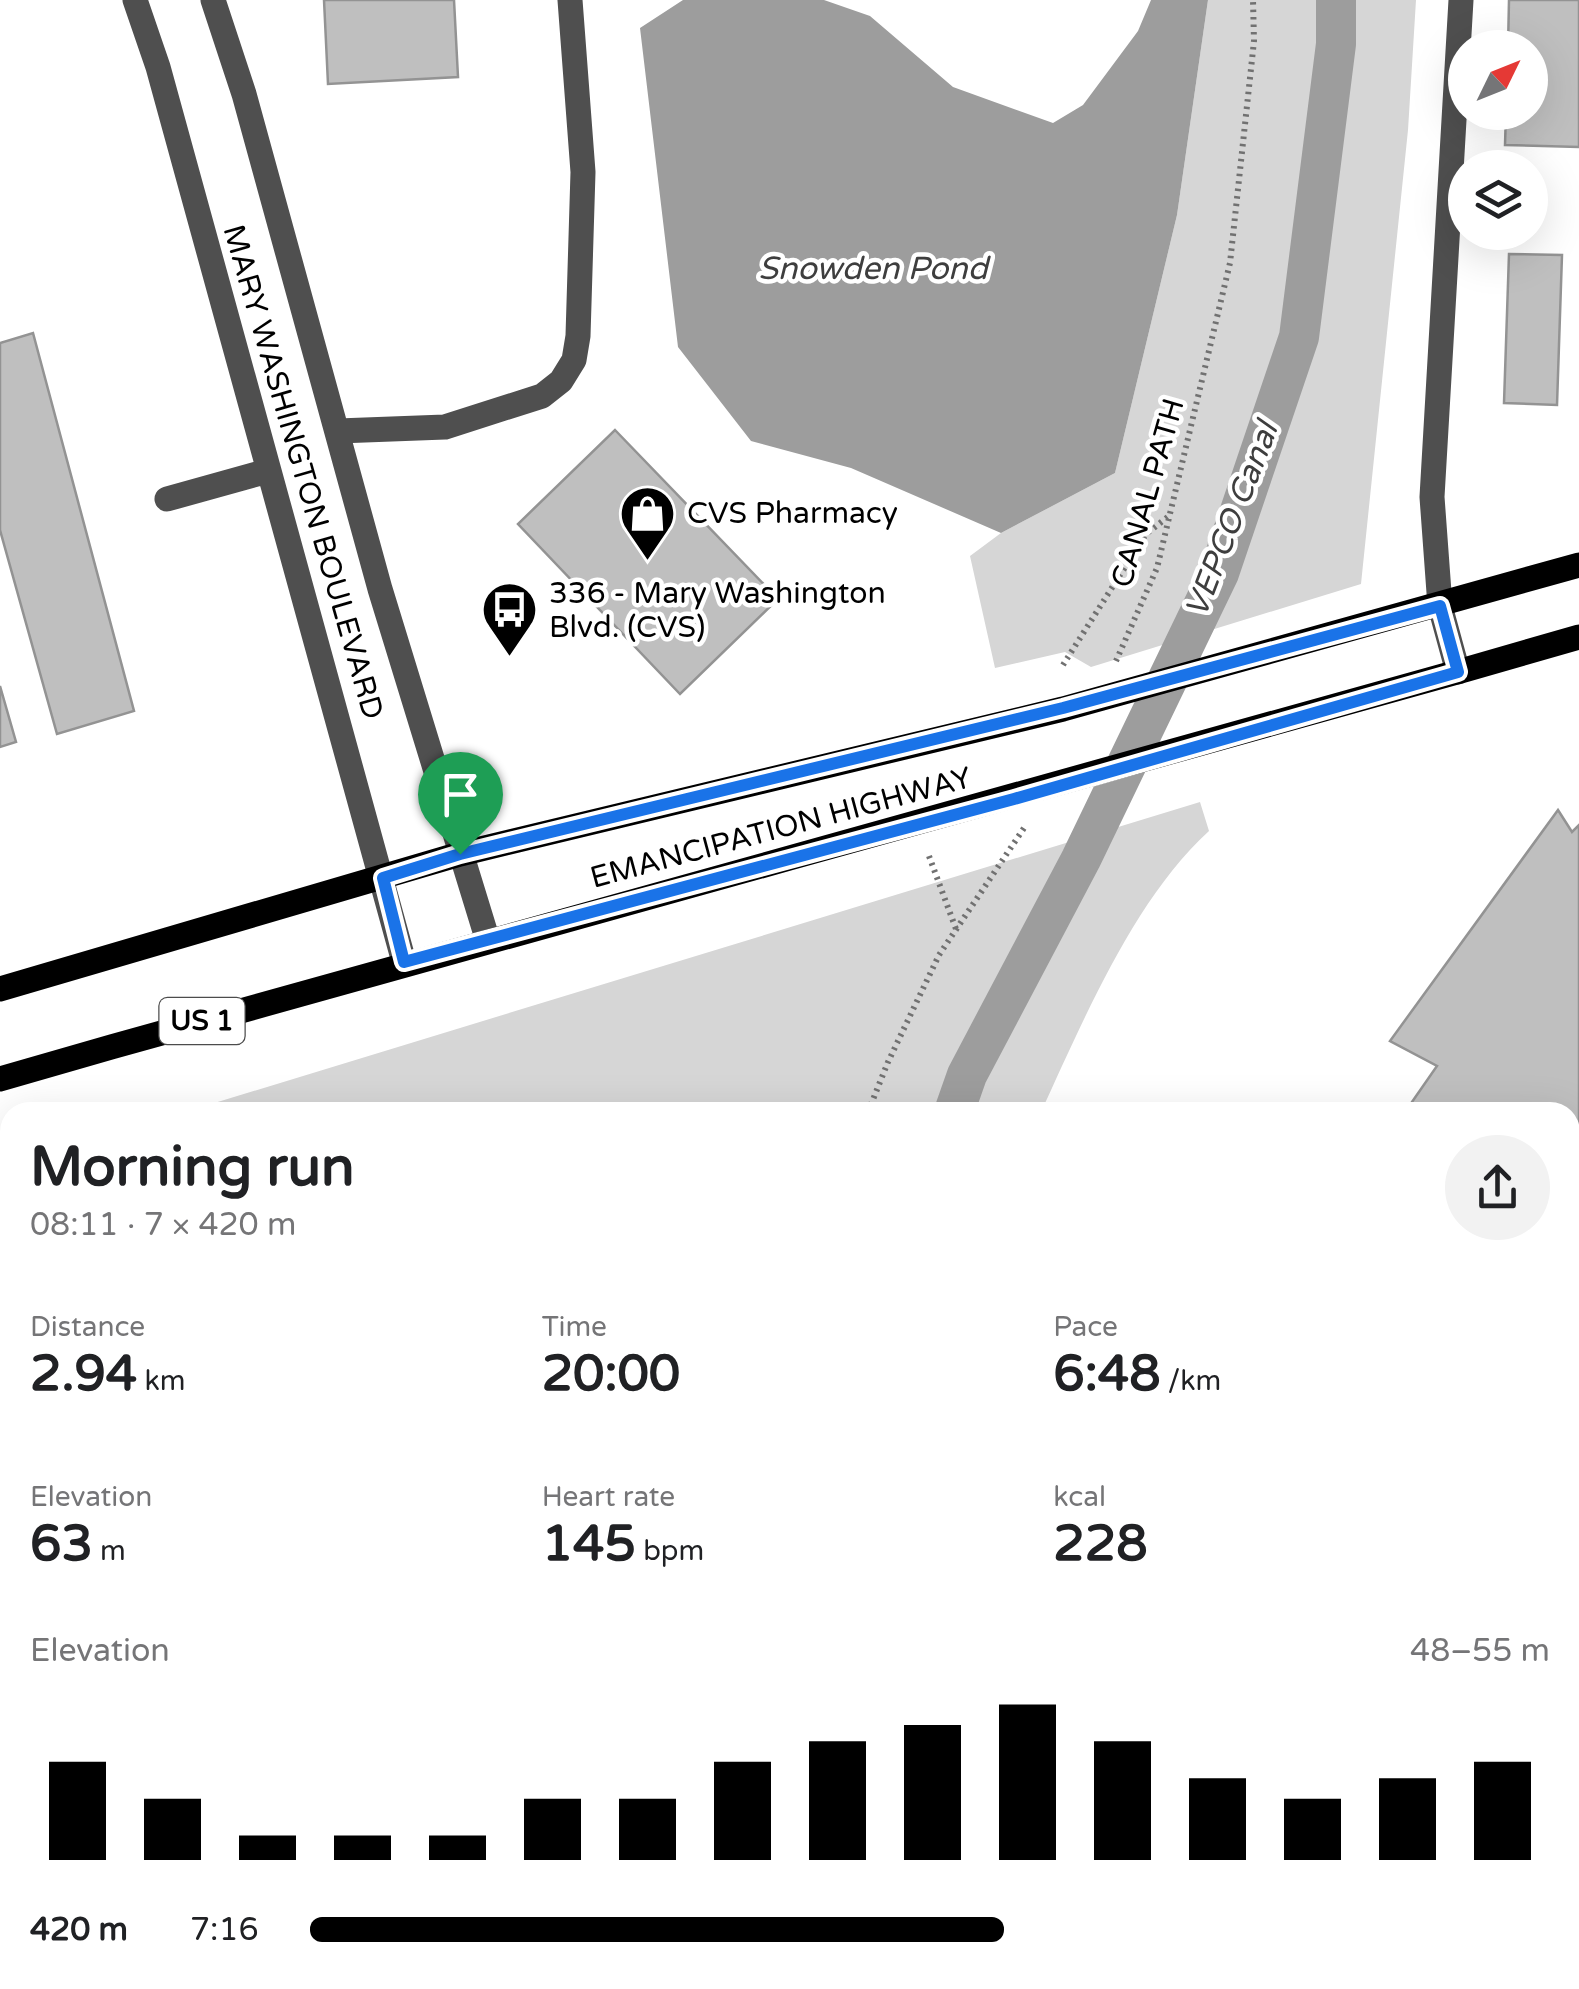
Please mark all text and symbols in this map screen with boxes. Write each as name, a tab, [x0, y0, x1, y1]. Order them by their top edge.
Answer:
north arrow	[1448, 30, 1548, 130]
map controls	[1448, 30, 1548, 250]
button: layers	[1448, 150, 1548, 250]
street label: MARY WASHINGTON BOULEVARD	[215, 220, 391, 724]
water label: Snowden Pond	[758, 250, 992, 288]
street label: CANAL PATH	[1103, 394, 1193, 592]
water label: VEPCO Canal	[1177, 413, 1288, 623]
shop icon: CVS Pharmacy	[618, 483, 678, 562]
place label: CVS Pharmacy	[687, 495, 898, 532]
place label: 336 - Mary Washington Blvd. (CVS)	[549, 575, 886, 646]
bus stop icon: 336 - Mary Washington Blvd. (CVS)	[480, 580, 540, 659]
pin	[418, 752, 503, 855]
street label: EMANCIPATION HIGHWAY	[586, 759, 976, 897]
icon: arrive	[433, 767, 488, 822]
road number: US 1	[160, 998, 244, 1044]
text: Morning run	[30, 1135, 355, 1201]
button: share	[1445, 1135, 1550, 1240]
text: 08:11 · 7 × 420 m	[30, 1206, 296, 1244]
text: Distance	[30, 1310, 145, 1344]
text: Time	[542, 1310, 607, 1344]
text: Pace	[1053, 1310, 1118, 1344]
text: 2.94	[30, 1344, 137, 1404]
text: 20:00	[542, 1344, 680, 1404]
text: 6:48	[1053, 1344, 1161, 1404]
text: km	[137, 1364, 185, 1398]
text: /km	[1161, 1364, 1221, 1398]
text: Elevation	[30, 1480, 152, 1514]
text: Heart rate	[542, 1480, 675, 1514]
text: kcal	[1053, 1480, 1106, 1514]
text: 63	[30, 1514, 93, 1574]
text: 145	[542, 1514, 636, 1574]
text: 228	[1053, 1514, 1148, 1574]
text: m	[93, 1534, 126, 1568]
text: bpm	[636, 1534, 704, 1568]
text: Elevation	[30, 1632, 170, 1670]
text: 48–55 m	[1410, 1632, 1550, 1670]
text: 420 m	[30, 1911, 128, 1949]
text: 7:16	[190, 1911, 259, 1949]

